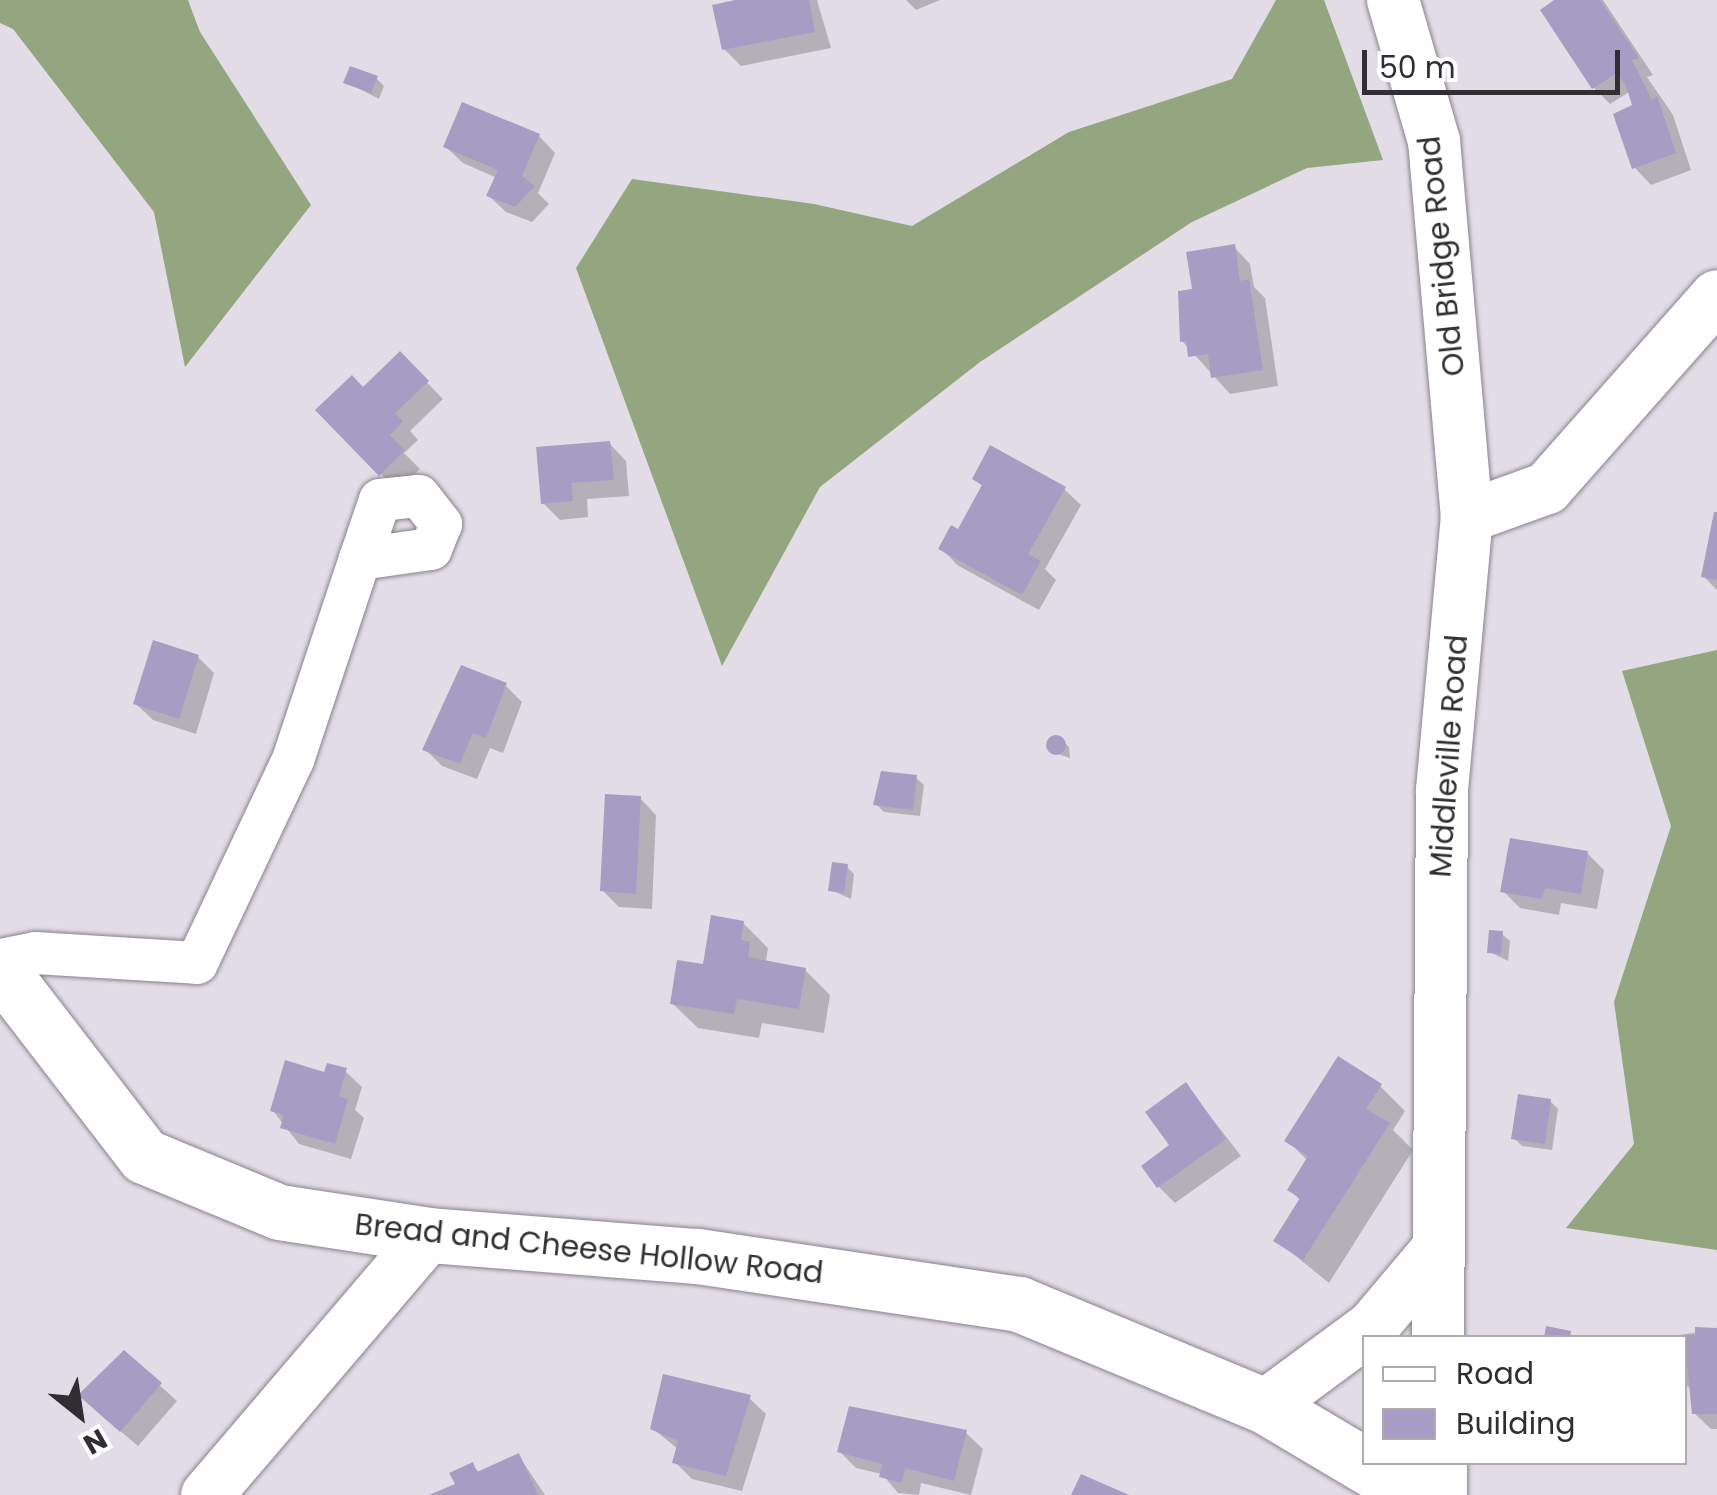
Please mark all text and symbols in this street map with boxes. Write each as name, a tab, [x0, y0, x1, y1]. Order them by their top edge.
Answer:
scale bar	[1367, 30, 1624, 92]
text: 50 m	[1379, 46, 1456, 89]
street label: Old Bridge Road	[1411, 134, 1473, 378]
street label: Middleville Road	[1423, 633, 1475, 879]
street label: Bread and Cheese Hollow Road	[353, 1206, 825, 1292]
legend	[1362, 1335, 1687, 1465]
text: Road	[1456, 1352, 1534, 1395]
north arrow	[30, 1365, 130, 1465]
text: Building	[1456, 1402, 1576, 1445]
text: N	[76, 1419, 114, 1464]

